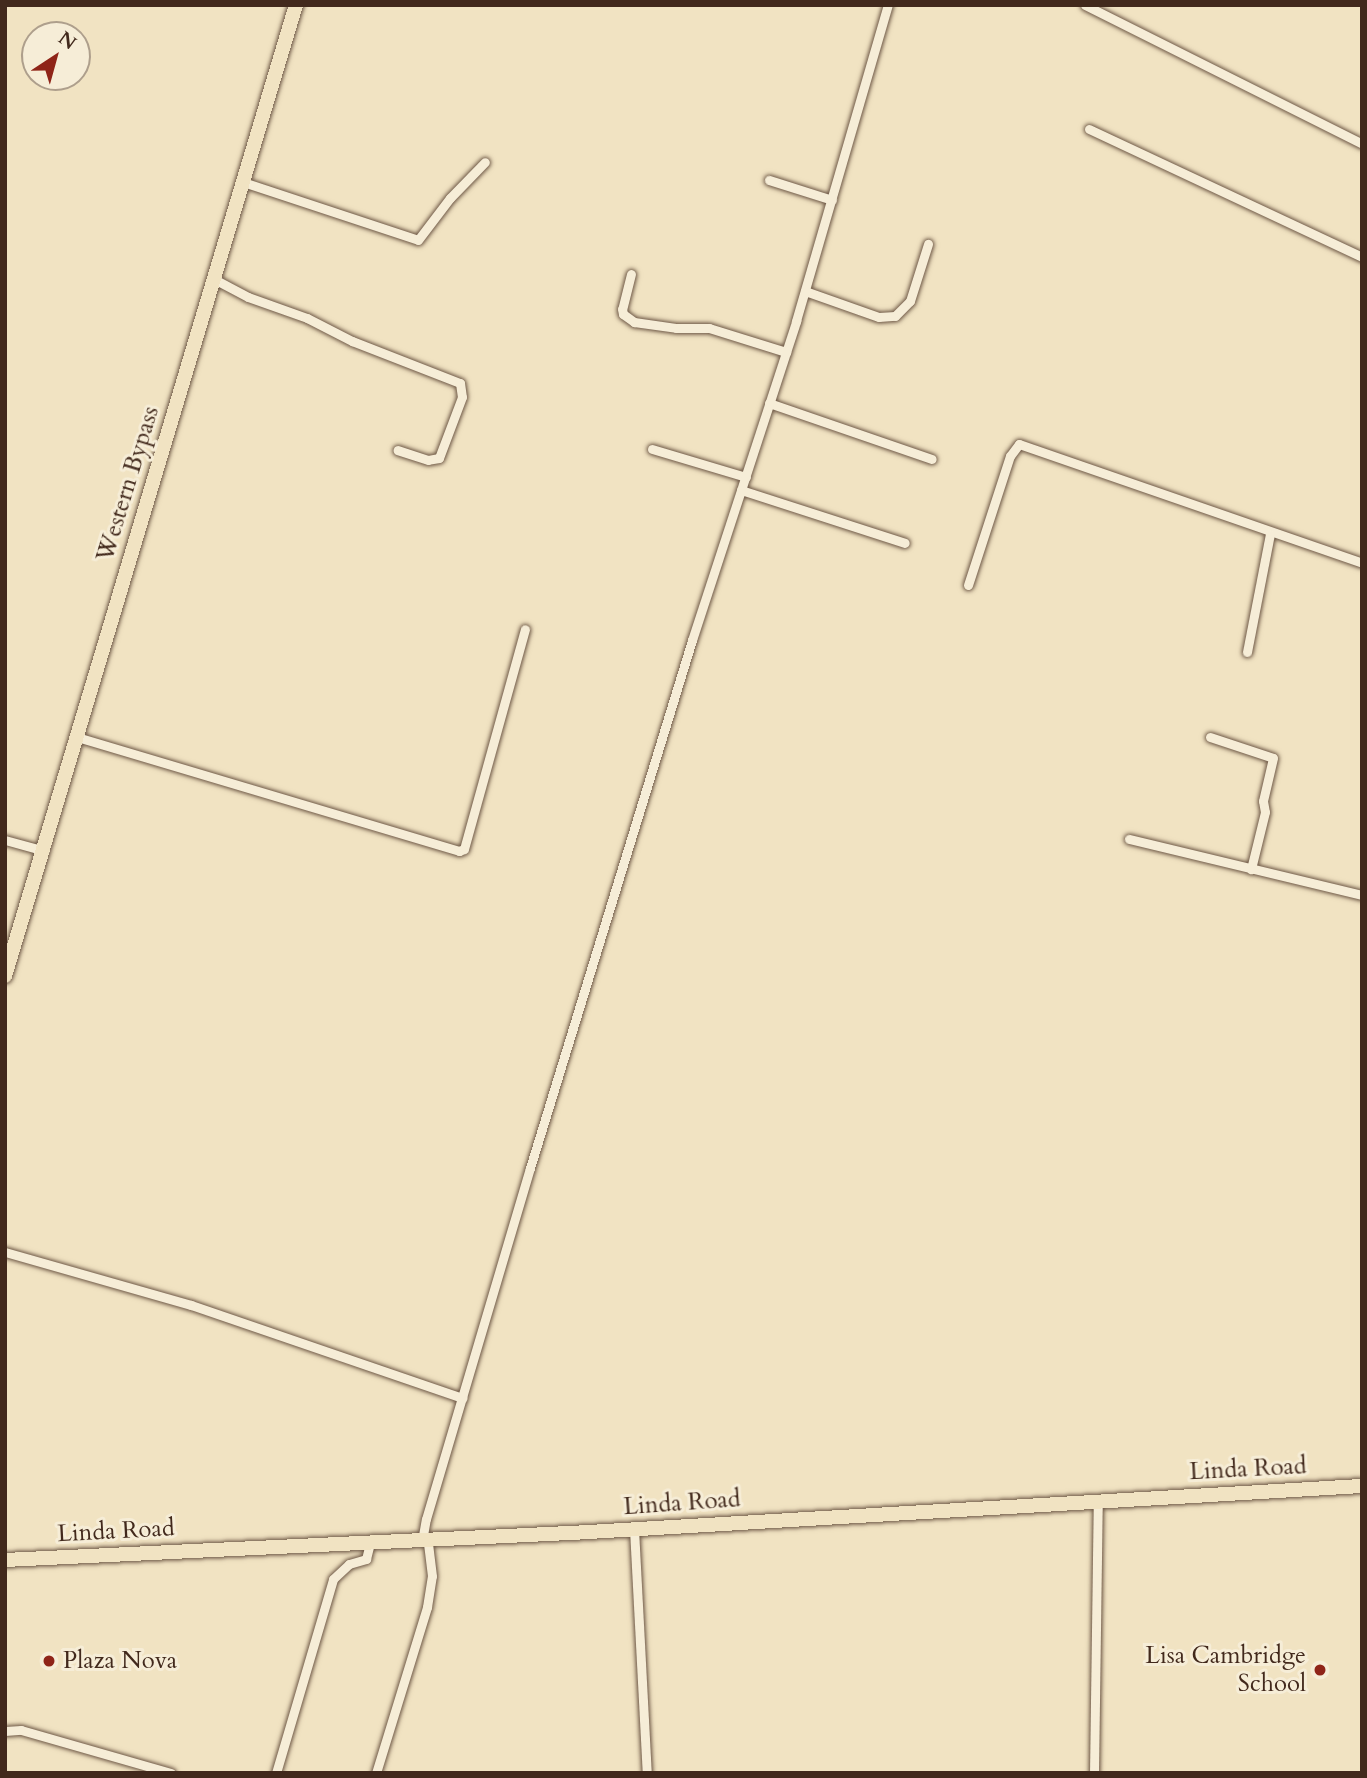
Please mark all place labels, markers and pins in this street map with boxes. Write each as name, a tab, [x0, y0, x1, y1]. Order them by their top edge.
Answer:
place label: Lisa Cambridge School	[1145, 1642, 1306, 1698]
place label: Plaza Nova	[63, 1647, 177, 1675]
marker: Plaza Nova	[41, 1653, 57, 1669]
marker: Lisa Cambridge School	[1312, 1662, 1328, 1678]

